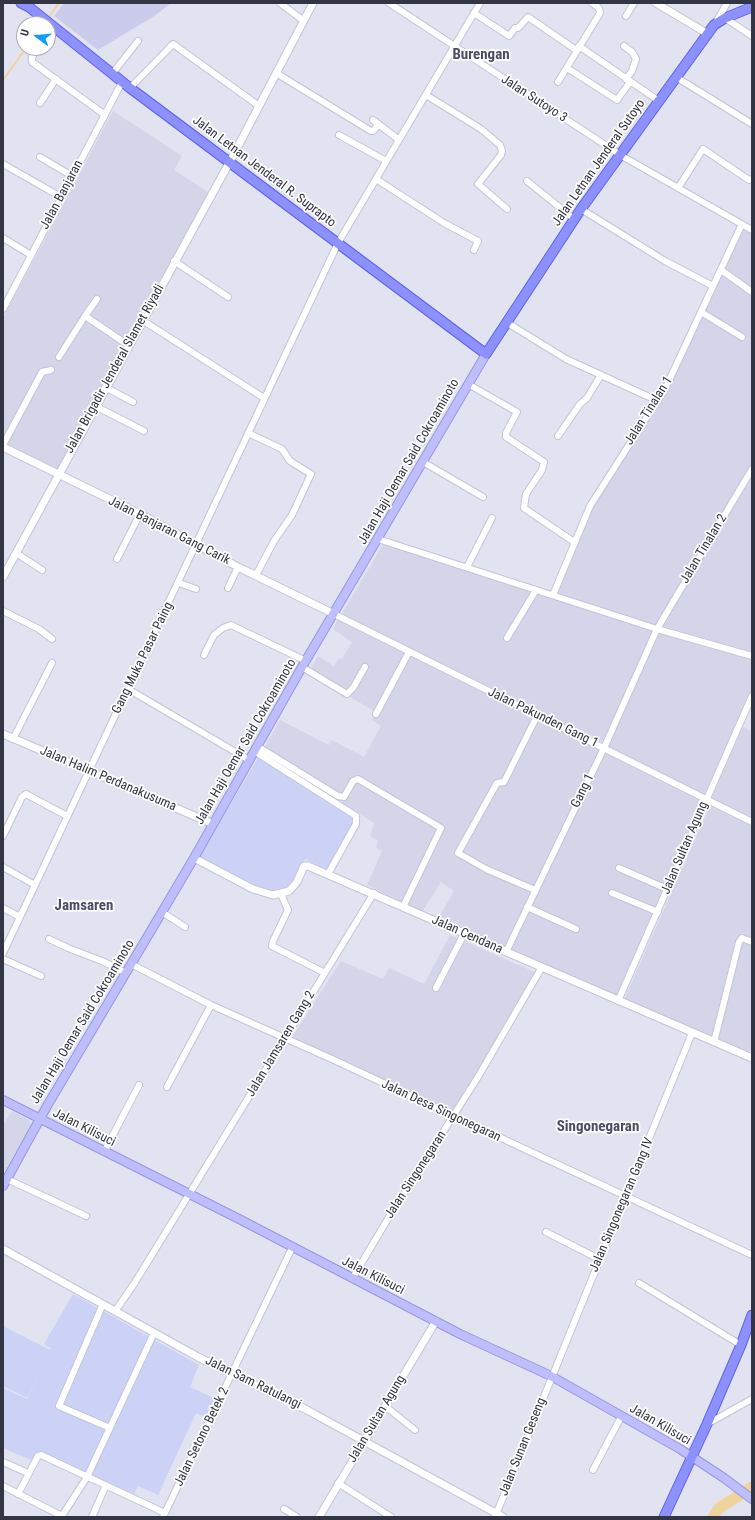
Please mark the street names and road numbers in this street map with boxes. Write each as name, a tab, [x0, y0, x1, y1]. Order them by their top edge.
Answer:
street label: Jalan Sutoyo 3	[498, 72, 570, 126]
street label: Jalan Letnan Jenderal Sutoyo	[549, 97, 649, 229]
street label: Jalan Letnan Jenderal R. Suprapto	[189, 113, 339, 231]
street label: Jalan Banjaran	[37, 158, 87, 232]
street label: Jalan Brigadir Jenderal Slamet Riyadi	[62, 282, 168, 456]
street label: Jalan Tinalan 1	[622, 374, 676, 448]
street label: Jalan Haji Oemar Said Cokroaminoto	[355, 376, 463, 548]
street label: Jalan Banjaran Gang Carik	[105, 493, 233, 569]
street label: Jalan Tinalan 2	[677, 511, 731, 587]
street label: Gang Muka Pasar Paing	[109, 600, 177, 716]
street label: Jalan Haji Oemar Said Cokroaminoto	[192, 656, 300, 828]
street label: Jalan Pakunden Gang 1	[485, 685, 601, 751]
street label: Jalan Halim Perdanakusuma	[37, 743, 179, 815]
street label: Gang 1	[568, 771, 598, 811]
street label: Jalan Sultan Agung	[658, 799, 712, 897]
street label: Jalan Cendana	[429, 912, 505, 958]
street label: Jalan Haji Oemar Said Cokroaminoto	[28, 937, 138, 1107]
street label: Jalan Jamsaren Gang 2	[243, 988, 319, 1100]
street label: Jalan Desa Singonegaran	[379, 1076, 503, 1146]
street label: Jalan Kilisuci	[50, 1106, 118, 1150]
street label: Jalan Singonegaran	[382, 1128, 450, 1222]
street label: Jalan Singonegaran Gang IV	[587, 1136, 657, 1274]
street label: Jalan Kilisuci	[339, 1254, 407, 1298]
street label: Jalan Sam Ratulangi	[202, 1353, 304, 1413]
street label: Jalan Sultan Agung	[345, 1372, 409, 1466]
street label: Jalan Setono Betek 2	[171, 1385, 233, 1489]
street label: Jalan Sunan Geseng	[496, 1396, 550, 1498]
street label: Jalan Kilisuci	[627, 1401, 693, 1449]

